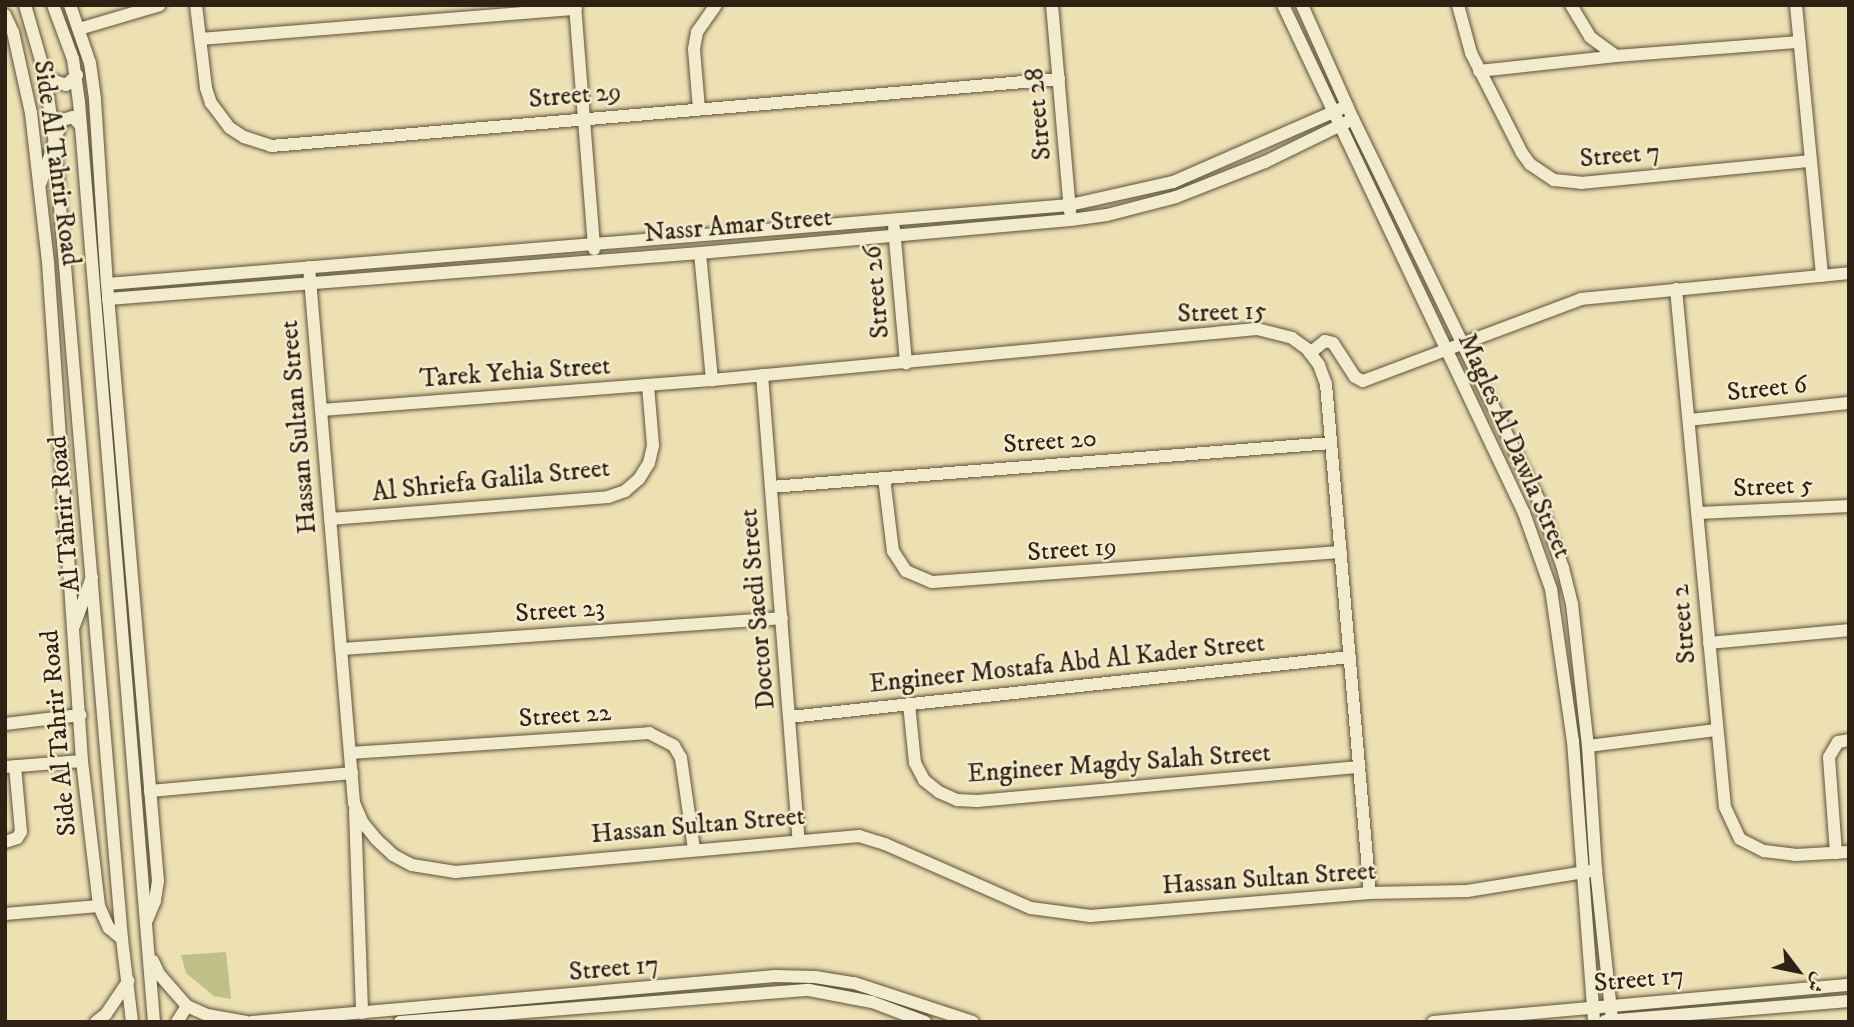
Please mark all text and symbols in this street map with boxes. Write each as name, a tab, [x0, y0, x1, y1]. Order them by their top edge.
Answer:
street label: Side Al Tahrir Road	[26, 58, 86, 268]
street label: Street 28	[1019, 66, 1059, 162]
street label: Street 29	[527, 76, 623, 116]
street label: Street 7	[1578, 137, 1662, 175]
street label: Nassr Amar Street	[643, 202, 833, 250]
street label: Street 26	[857, 244, 897, 340]
street label: Street 15	[1177, 296, 1267, 330]
street label: Hassan Sultan Street	[274, 319, 324, 535]
street label: Magles Al Dawla Street	[1450, 329, 1578, 563]
street label: Tarek Yehia Street	[419, 351, 611, 395]
street label: Street 6	[1725, 369, 1809, 409]
street label: Street 20	[1002, 423, 1098, 461]
street label: Al Tahrir Road	[43, 434, 87, 594]
street label: Al Shriefa Galila Street	[371, 453, 611, 509]
street label: Street 5	[1732, 469, 1814, 505]
street label: Doctor Saedi Street	[734, 507, 782, 711]
street label: Street 19	[1026, 531, 1118, 569]
street label: Street 2	[1665, 583, 1703, 665]
street label: Street 23	[514, 592, 606, 630]
street label: Side Al Tahrir Road	[34, 628, 84, 838]
street label: Engineer Mostafa Abd Al Kader Street	[868, 628, 1266, 700]
street label: Street 22	[518, 697, 612, 735]
street label: Engineer Magdy Salah Street	[966, 738, 1272, 790]
street label: Hassan Sultan Street	[590, 801, 806, 851]
street label: Hassan Sultan Street	[1161, 856, 1377, 902]
north arrow	[1763, 936, 1833, 1006]
street label: Street 17	[568, 950, 660, 988]
street label: Street 17	[1593, 961, 1685, 999]
text: ش	[1801, 968, 1831, 996]

